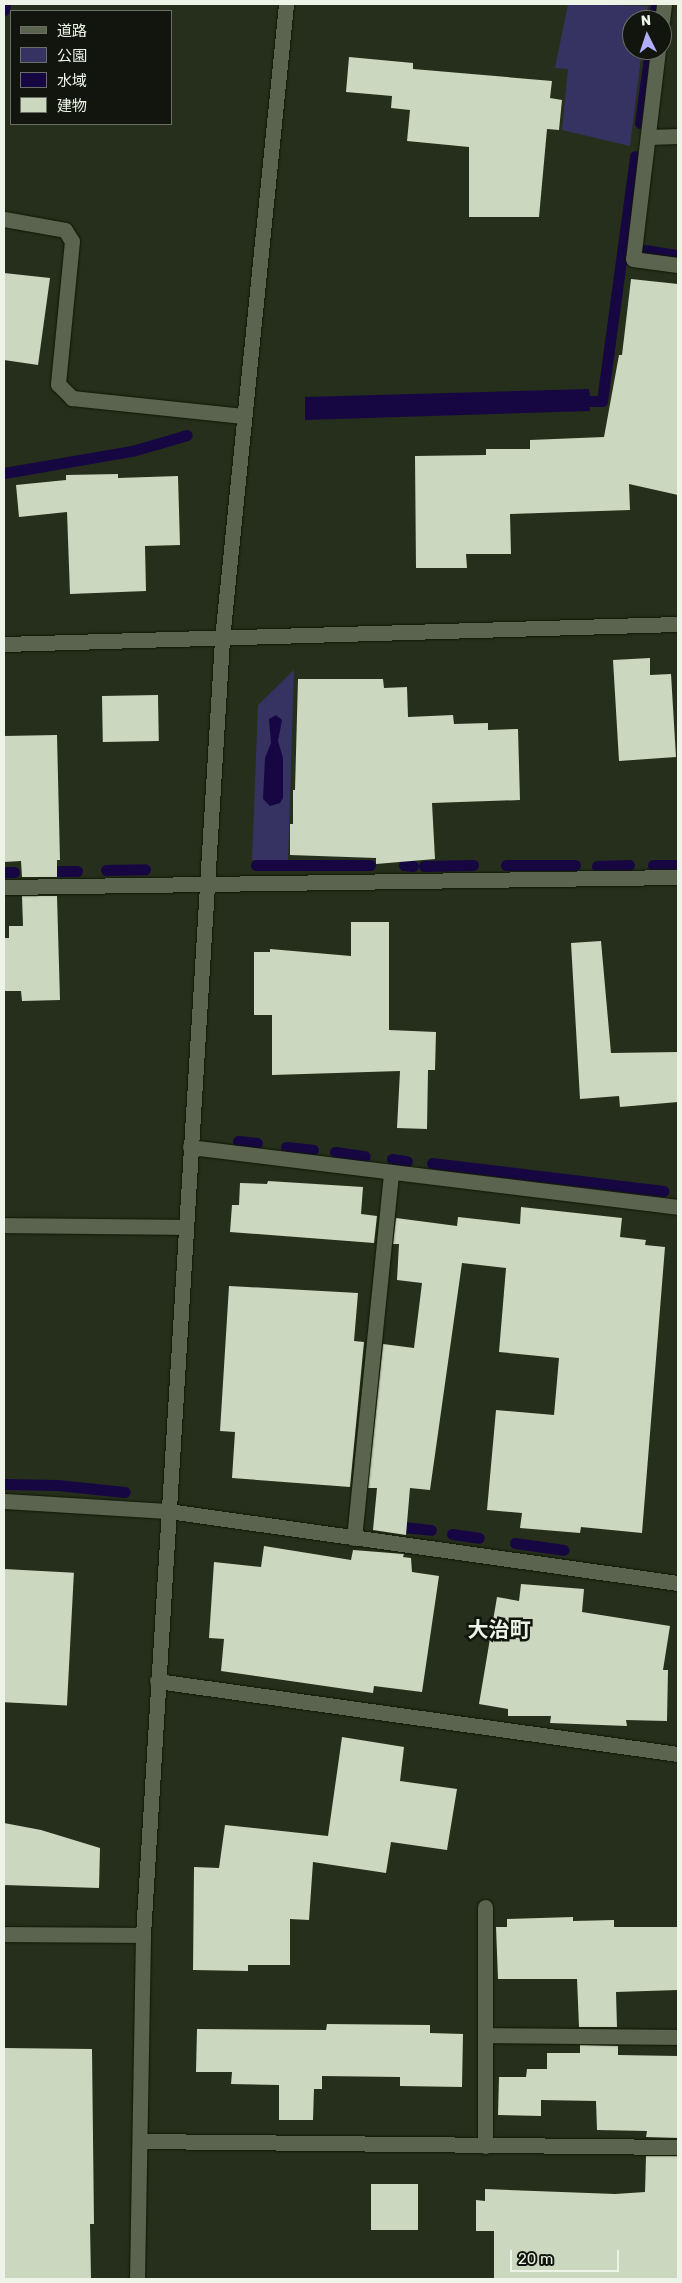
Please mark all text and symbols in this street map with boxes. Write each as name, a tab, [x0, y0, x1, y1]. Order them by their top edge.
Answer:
legend	[10, 10, 172, 125]
north arrow	[622, 10, 672, 60]
text: N	[640, 12, 652, 29]
text: 道路	[57, 22, 87, 40]
text: 公園	[57, 47, 87, 65]
text: 水域	[57, 72, 87, 90]
text: 建物	[57, 97, 87, 115]
district label: 大治町	[468, 1617, 530, 1643]
scale bar	[512, 2240, 621, 2272]
text: 20 m	[518, 2250, 553, 2268]

